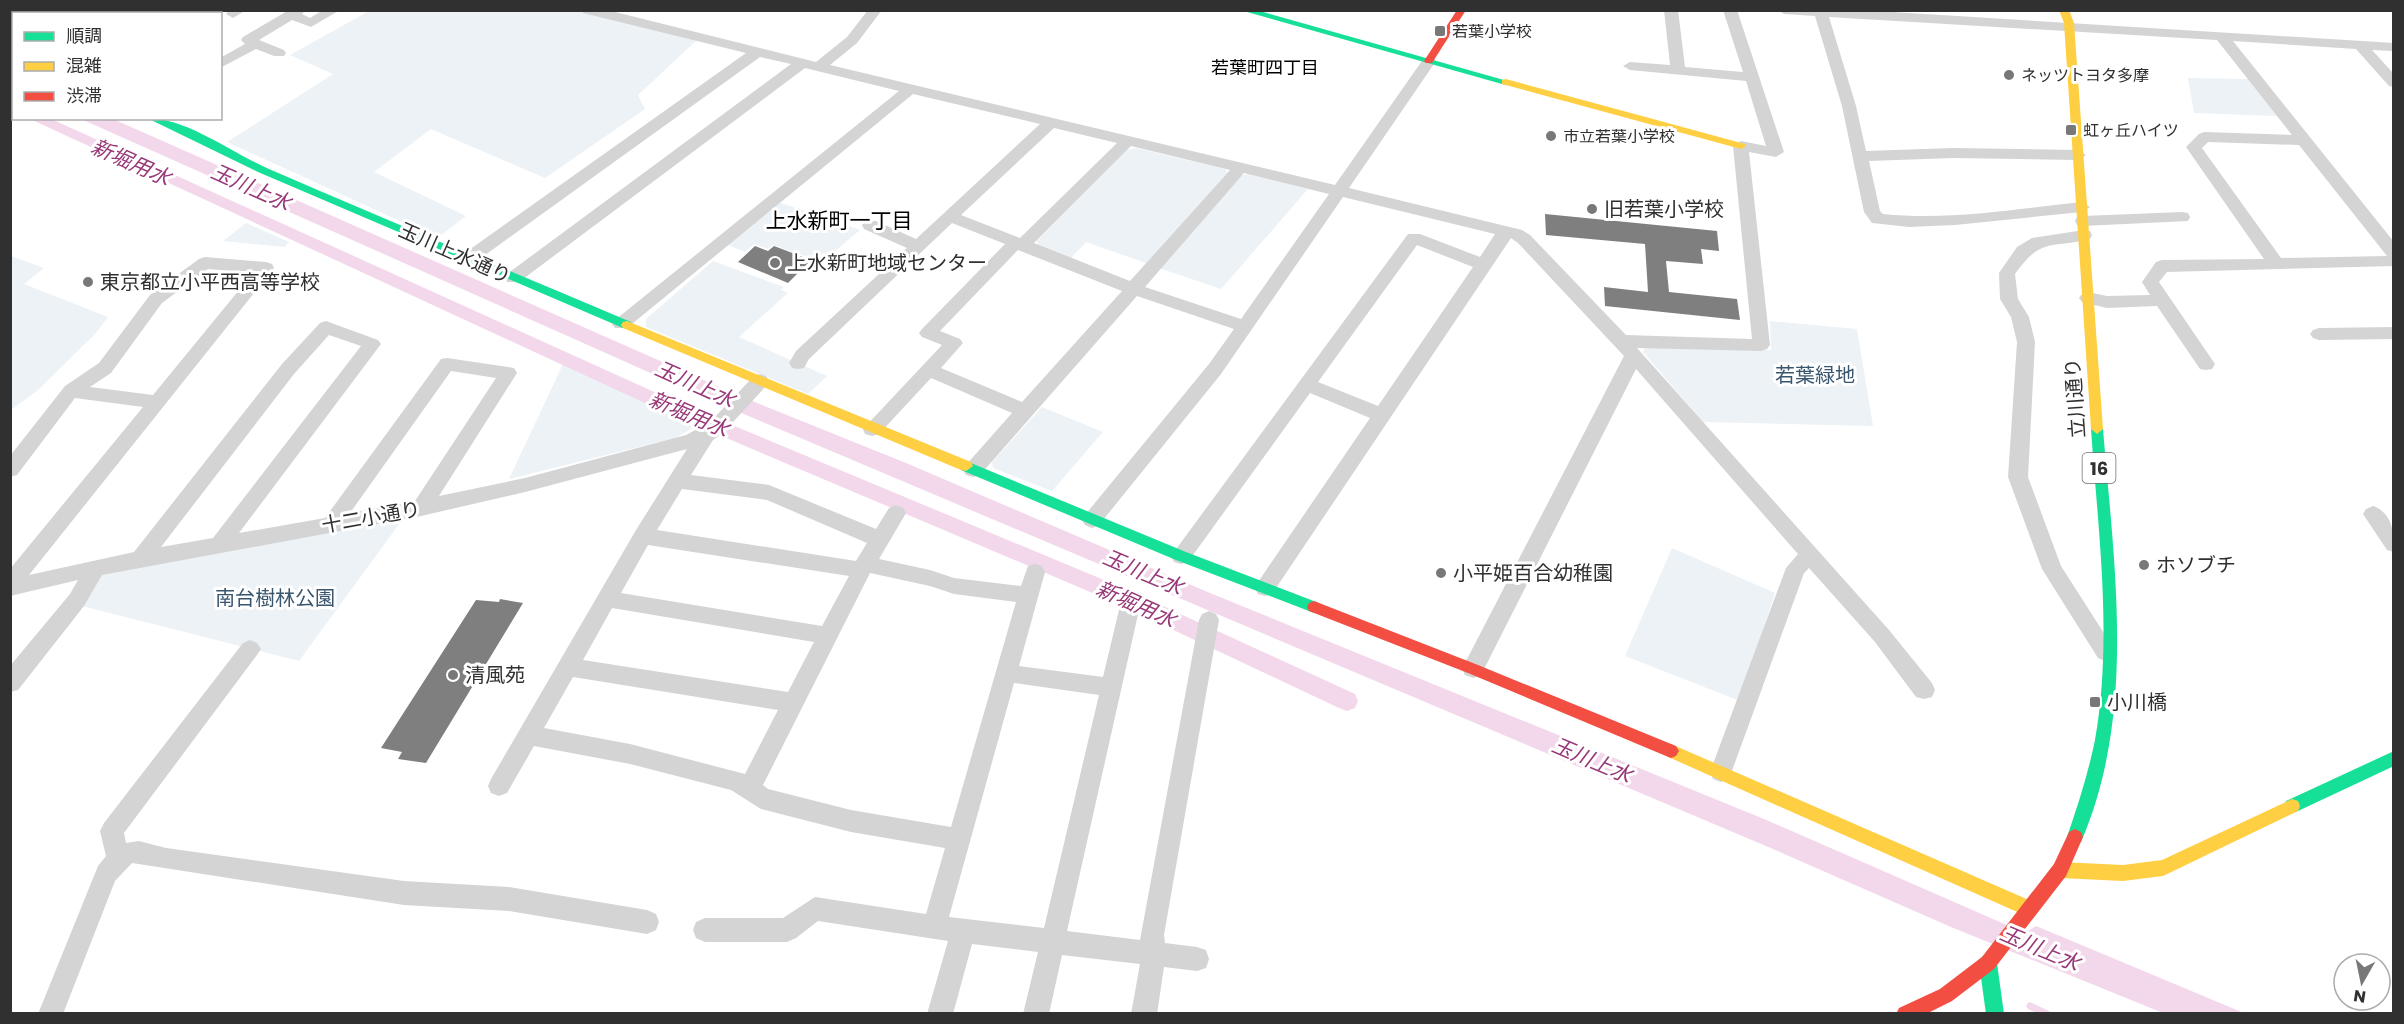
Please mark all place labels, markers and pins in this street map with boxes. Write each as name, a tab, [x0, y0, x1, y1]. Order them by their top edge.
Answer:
place label: 若葉小学校	[1452, 20, 1532, 43]
marker: 若葉小学校	[1433, 24, 1447, 38]
place label: ネッツトヨタ多摩	[2021, 64, 2149, 87]
marker: ネッツトヨタ多摩	[2002, 68, 2016, 82]
place label: 虹ヶ丘ハイツ	[2083, 119, 2179, 142]
marker: 虹ヶ丘ハイツ	[2064, 123, 2078, 137]
place label: 市立若葉小学校	[1563, 125, 1675, 148]
marker: 市立若葉小学校	[1544, 129, 1558, 143]
place label: 旧若葉小学校	[1604, 195, 1724, 223]
marker: 旧若葉小学校	[1585, 202, 1599, 216]
place label: 上水新町地域センター	[787, 249, 987, 277]
marker: 上水新町地域センター	[768, 256, 782, 270]
place label: 東京都立小平西高等学校	[100, 268, 320, 296]
marker: 東京都立小平西高等学校	[81, 275, 95, 289]
place label: ホソブチ	[2156, 551, 2236, 579]
marker: ホソブチ	[2137, 558, 2151, 572]
place label: 小平姫百合幼稚園	[1453, 559, 1613, 587]
marker: 小平姫百合幼稚園	[1434, 566, 1448, 580]
place label: 清風苑	[465, 661, 525, 689]
marker: 清風苑	[446, 668, 460, 682]
place label: 小川橋	[2107, 688, 2167, 716]
marker: 小川橋	[2088, 695, 2102, 709]

